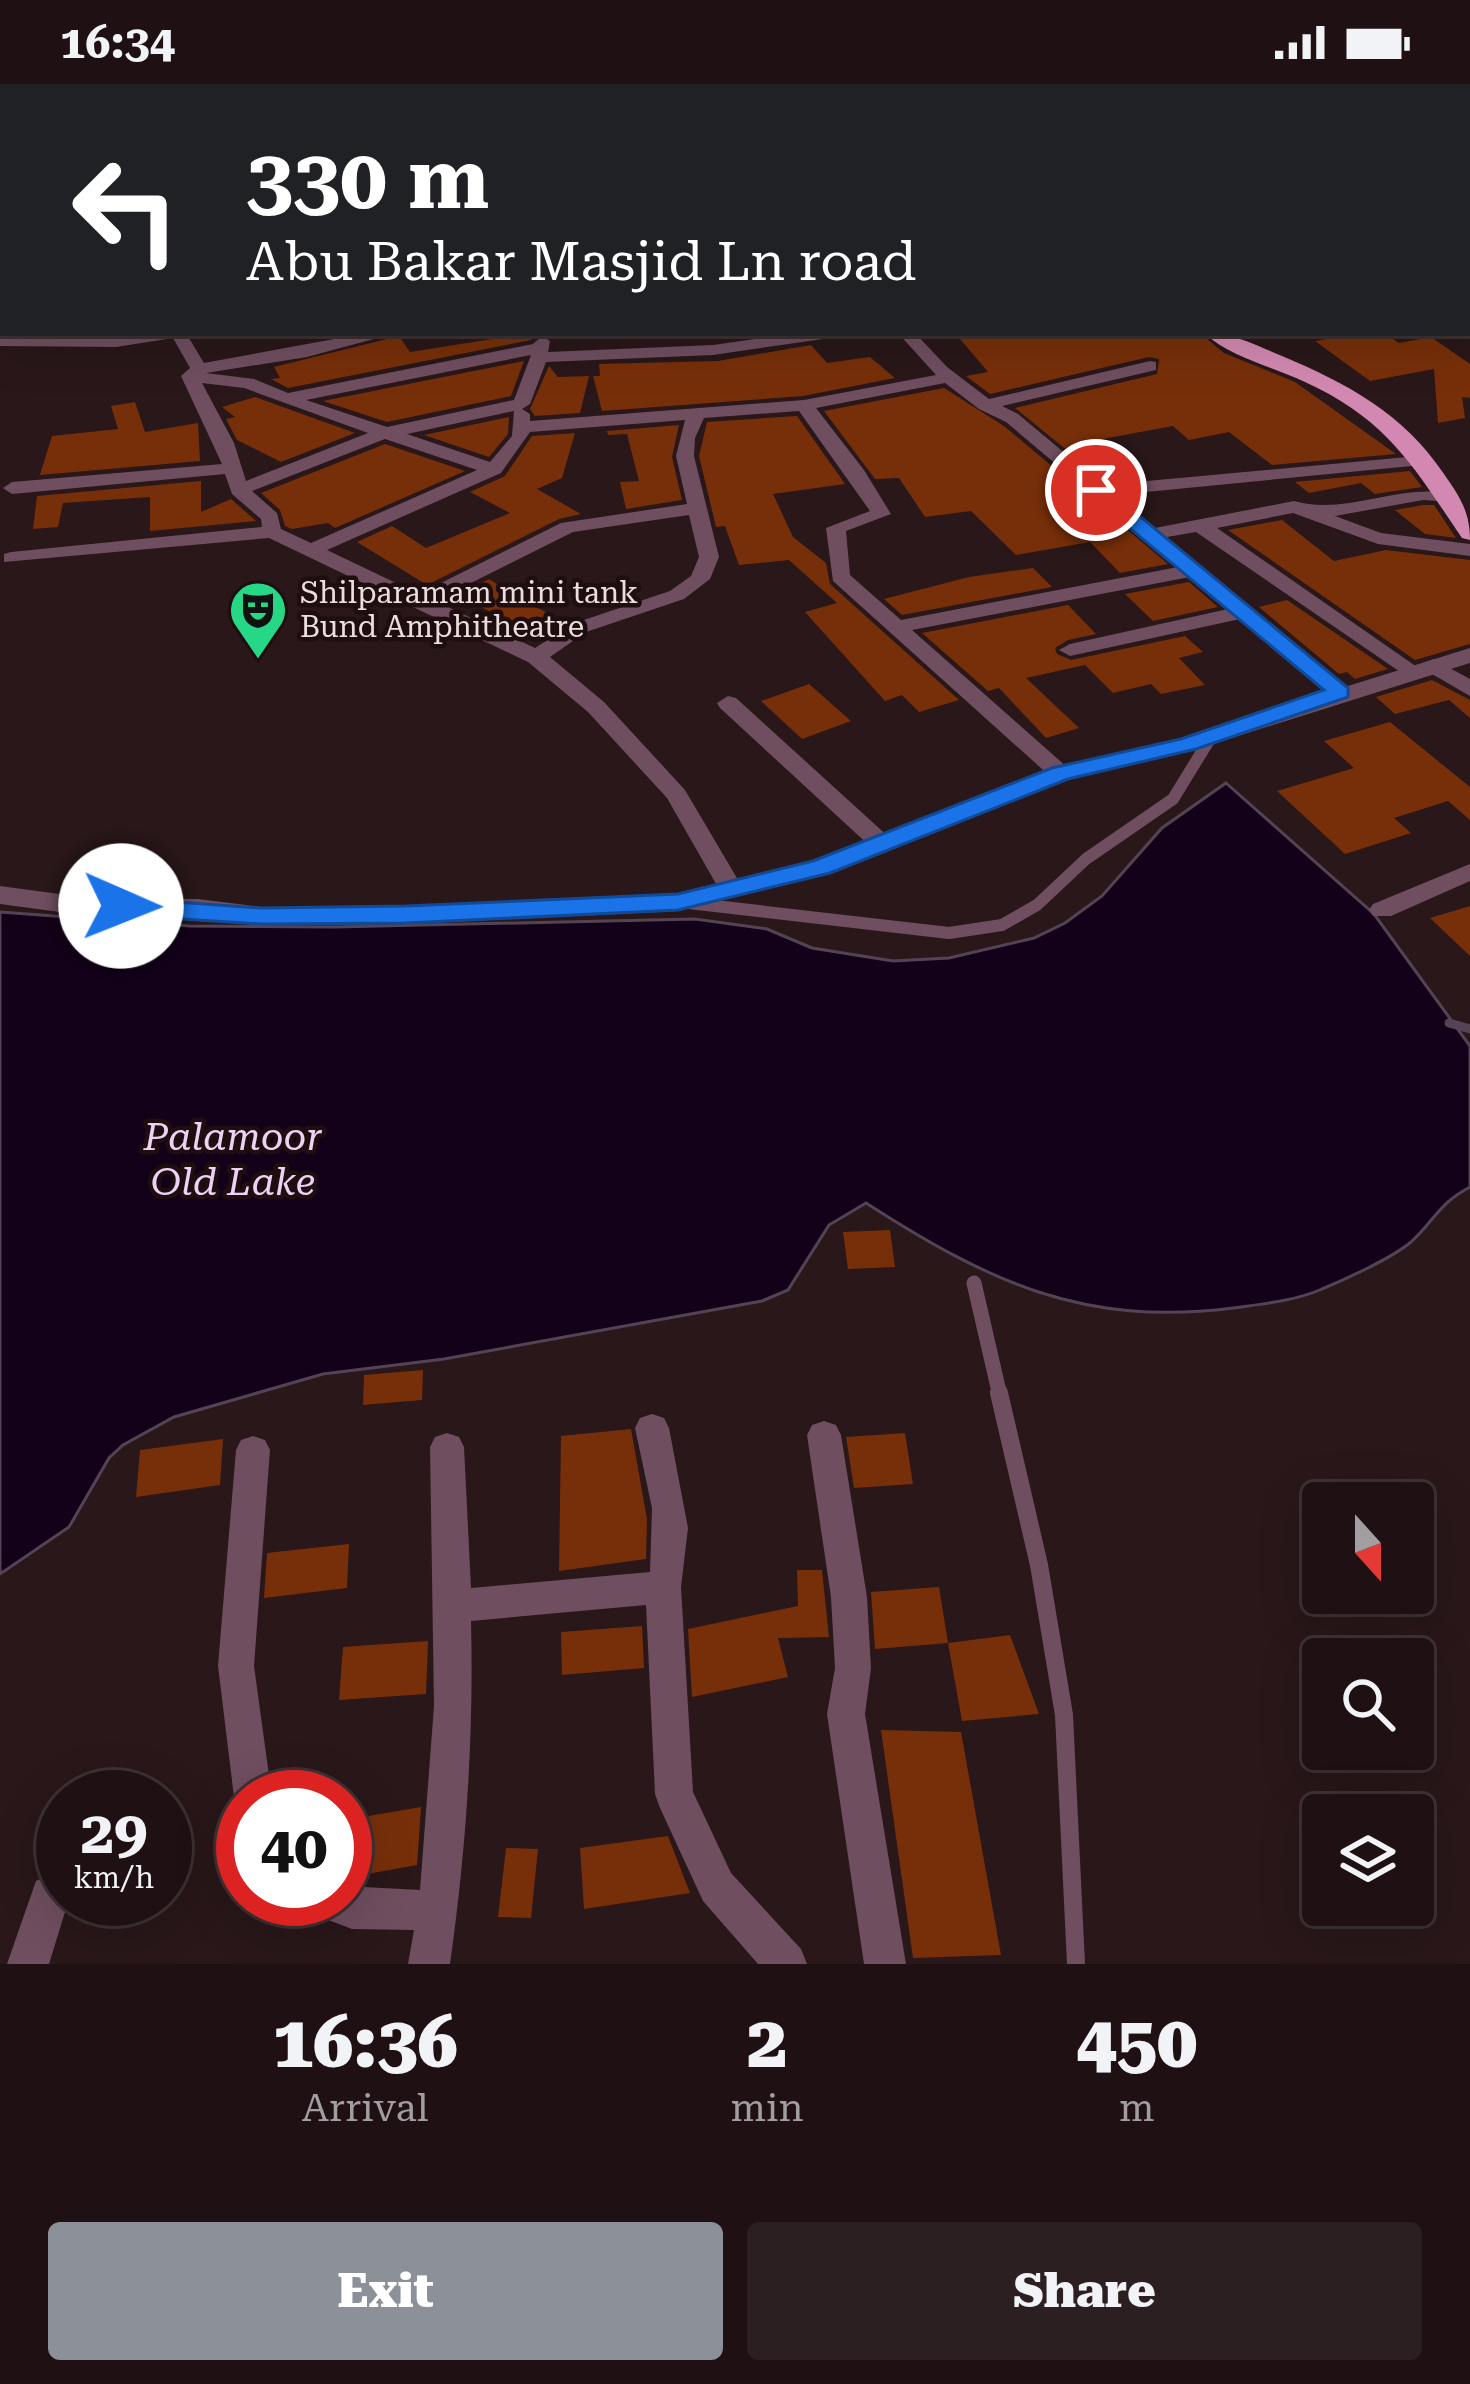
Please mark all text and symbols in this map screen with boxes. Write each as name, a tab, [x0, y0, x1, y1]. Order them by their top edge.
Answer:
text: 16:34	[60, 16, 175, 69]
text: 330 m	[246, 130, 489, 228]
icon: left	[48, 132, 204, 288]
text: Abu Bakar Masjid Ln road	[246, 230, 916, 293]
pin	[1045, 439, 1147, 541]
icon: arrive	[1063, 457, 1129, 523]
place label: Shilparamam mini tank Bund Amphitheatre	[300, 575, 638, 644]
theatre icon: Shilparamam mini tank Bund Amphitheatre	[227, 579, 289, 661]
position arrow	[58, 843, 184, 969]
water label: Palamoor Old Lake	[142, 1114, 323, 1205]
north arrow	[1302, 1482, 1434, 1614]
map controls	[1302, 1482, 1434, 1926]
button: search	[1302, 1638, 1434, 1770]
speed limit sign: 40	[216, 1770, 372, 1926]
button: layers	[1302, 1794, 1434, 1926]
text: 29	[80, 1797, 148, 1868]
text: km/h	[74, 1860, 154, 1895]
text: 16:36	[273, 2000, 458, 2085]
text: 2	[747, 2000, 787, 2085]
text: 450	[1076, 2000, 1197, 2085]
text: Arrival	[302, 2085, 429, 2131]
text: min	[731, 2085, 804, 2131]
text: m	[1119, 2085, 1155, 2131]
button: Exit	[48, 2222, 723, 2360]
button: Share	[747, 2222, 1422, 2360]

